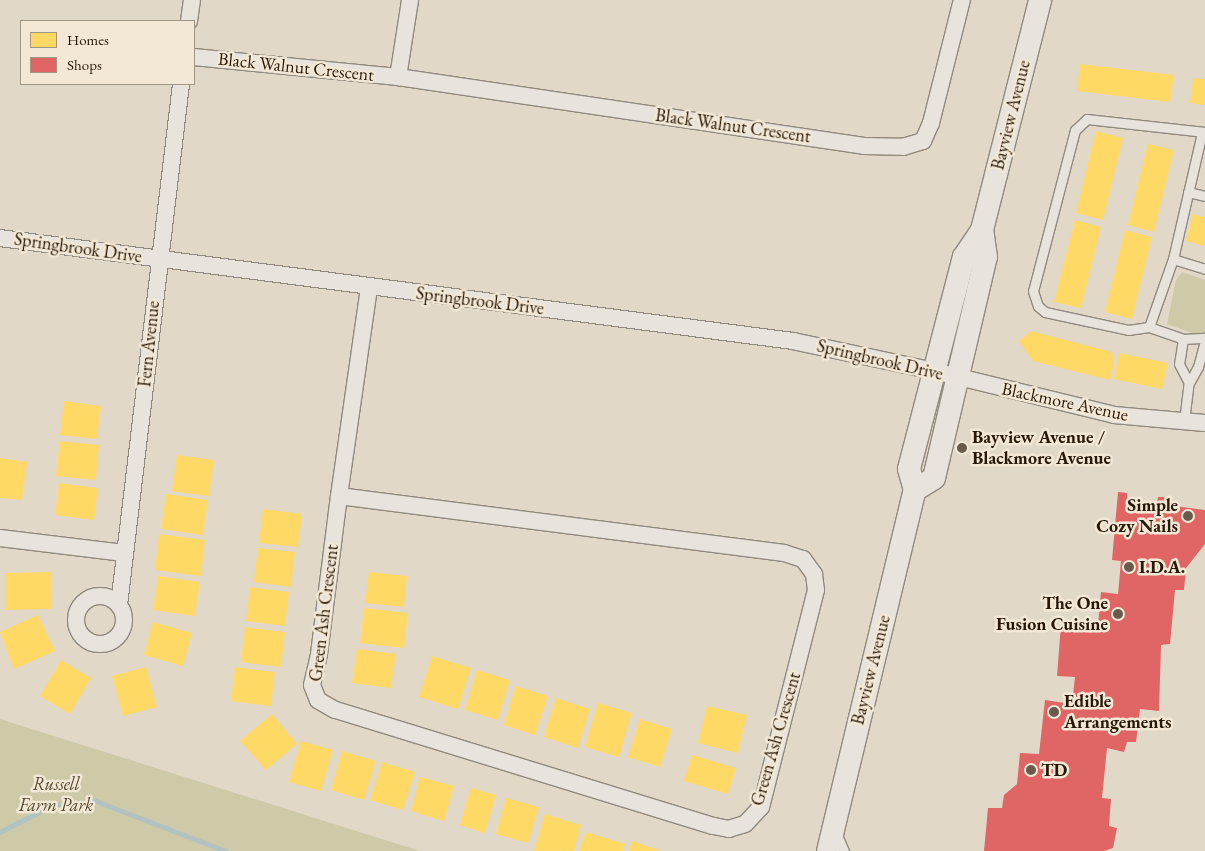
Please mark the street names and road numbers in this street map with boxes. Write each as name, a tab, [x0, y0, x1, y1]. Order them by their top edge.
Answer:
street label: Black Walnut Crescent	[217, 48, 375, 86]
street label: Bayview Avenue	[987, 58, 1035, 172]
street label: Black Walnut Crescent	[654, 104, 812, 148]
street label: Springbrook Drive	[13, 228, 143, 268]
street label: Springbrook Drive	[415, 282, 545, 320]
street label: Fern Avenue	[134, 300, 164, 388]
street label: Springbrook Drive	[815, 335, 945, 385]
street label: Blackmore Avenue	[1000, 378, 1130, 426]
street label: Green Ash Crescent	[305, 543, 343, 683]
street label: Bayview Avenue	[847, 613, 895, 727]
street label: Green Ash Crescent	[747, 670, 805, 808]

